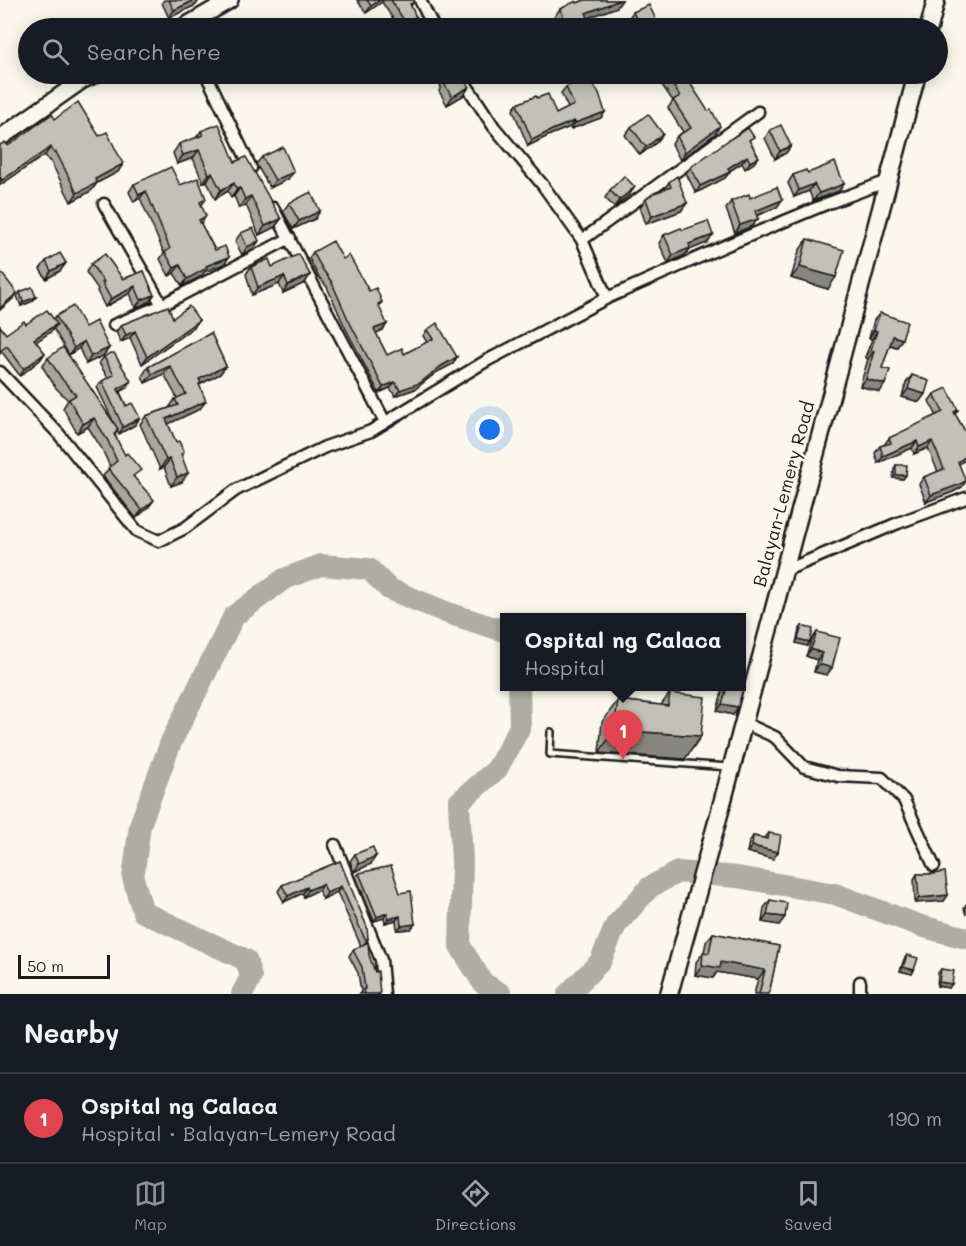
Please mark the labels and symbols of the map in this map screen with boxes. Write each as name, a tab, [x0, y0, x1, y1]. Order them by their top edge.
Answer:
street label: Balayan-Lemery Road	[747, 398, 819, 589]
your location	[475, 415, 504, 444]
pin: 1	[604, 710, 642, 760]
scale bar	[18, 952, 110, 980]

